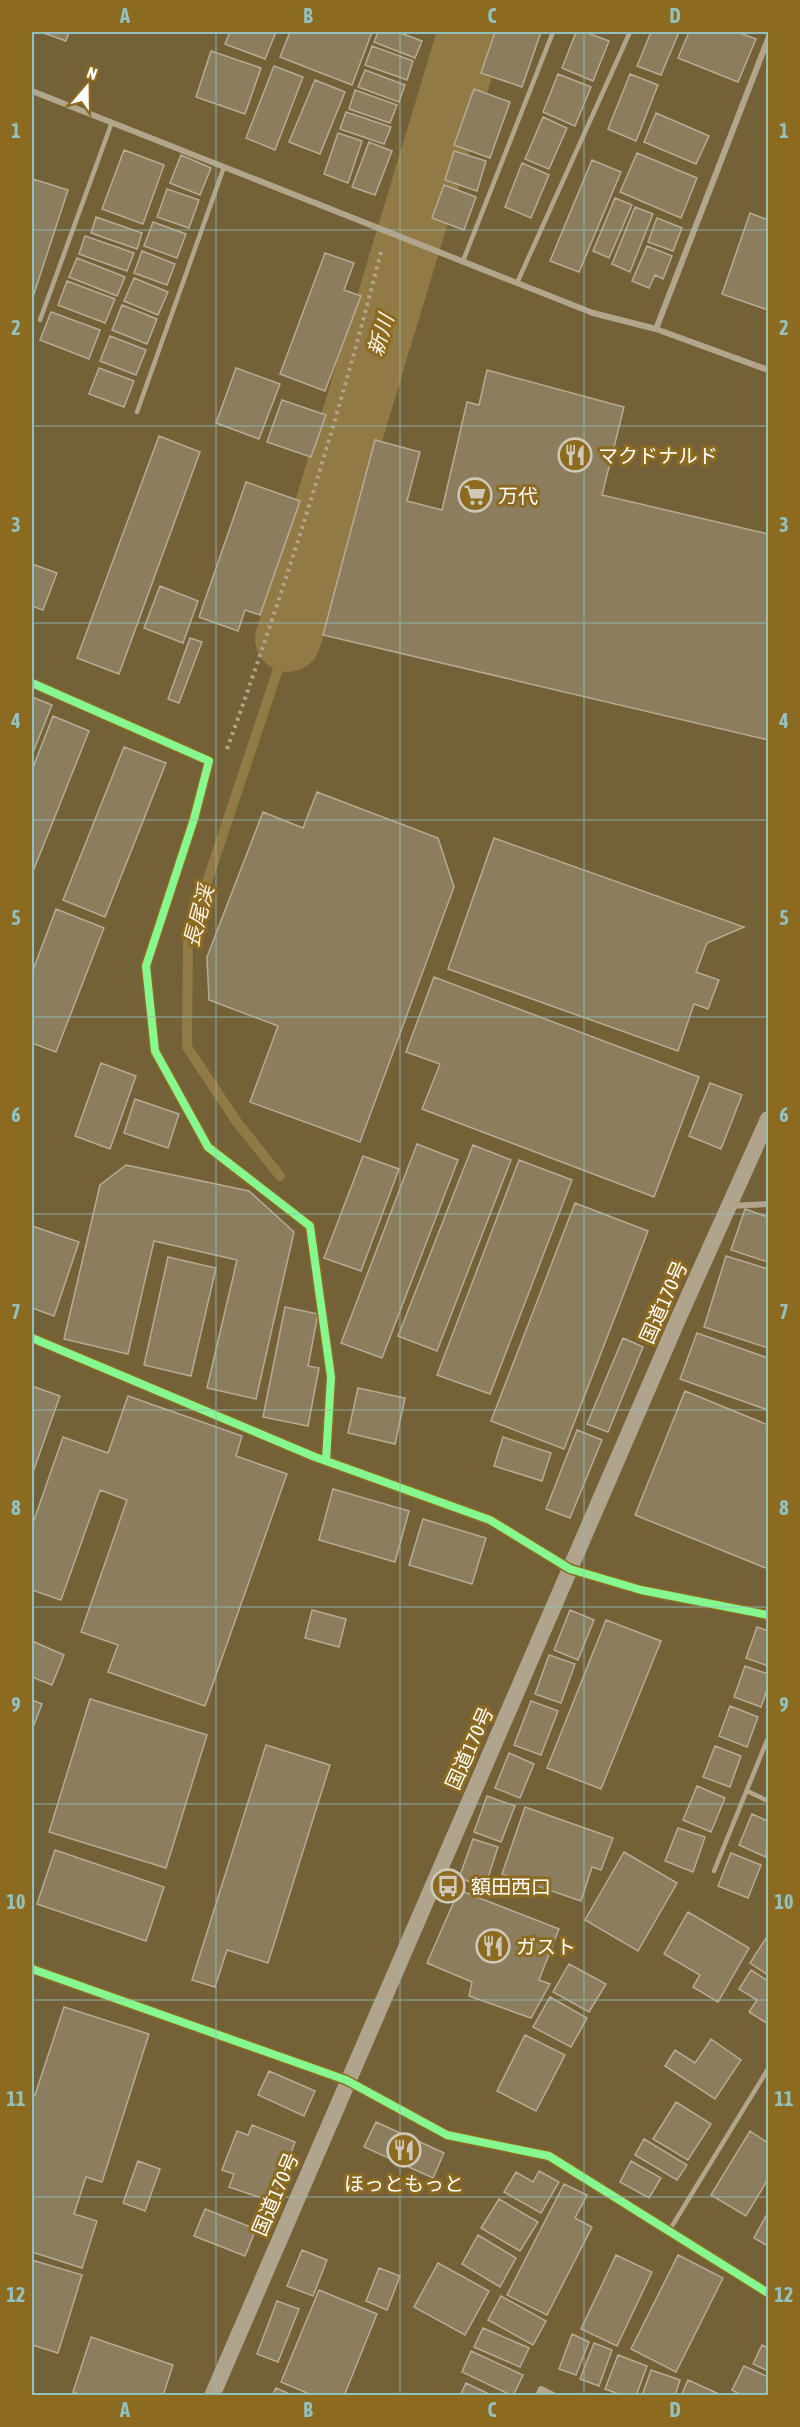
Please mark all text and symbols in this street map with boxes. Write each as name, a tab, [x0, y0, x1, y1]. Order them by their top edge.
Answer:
text: A	[119, 4, 130, 27]
text: B	[303, 4, 313, 27]
text: C	[488, 4, 497, 27]
text: D	[669, 4, 681, 27]
north arrow	[57, 57, 117, 117]
text: N	[85, 63, 100, 83]
text: 1	[11, 119, 21, 142]
text: 1	[779, 119, 789, 142]
water label: 新川	[362, 309, 398, 359]
text: 2	[11, 316, 21, 339]
text: 2	[779, 316, 789, 339]
restaurant icon: マクドナルド	[557, 437, 593, 473]
place label: マクドナルド	[598, 444, 718, 467]
supermarket icon: 万代	[457, 477, 493, 513]
place label: 万代	[498, 484, 538, 507]
text: 3	[11, 513, 21, 536]
text: 3	[779, 513, 789, 536]
text: 4	[10, 709, 21, 732]
text: 4	[778, 709, 789, 732]
water label: 長尾渓	[178, 880, 219, 950]
text: 5	[11, 906, 21, 929]
text: 5	[779, 906, 789, 929]
text: 6	[11, 1103, 21, 1126]
text: 6	[779, 1103, 789, 1126]
street label: 国道170号	[635, 1257, 691, 1347]
text: 7	[11, 1300, 21, 1323]
text: 7	[779, 1300, 789, 1323]
text: 8	[11, 1496, 21, 1519]
text: 8	[779, 1496, 789, 1519]
text: 9	[11, 1693, 21, 1716]
text: 9	[779, 1693, 789, 1716]
street label: 国道170号	[441, 1703, 497, 1793]
bus stop icon: 額田西口	[430, 1868, 466, 1904]
place label: 額田西口	[471, 1875, 551, 1898]
text: 10	[7, 1890, 25, 1913]
text: 10	[775, 1890, 793, 1913]
restaurant icon: ガスト	[475, 1928, 511, 1964]
place label: ガスト	[516, 1935, 576, 1958]
text: 11	[7, 2087, 25, 2110]
text: 11	[775, 2087, 793, 2110]
restaurant icon: ほっともっと	[386, 2132, 422, 2168]
street label: 国道170号	[247, 2149, 303, 2239]
place label: ほっともっと	[344, 2172, 464, 2195]
text: 12	[7, 2283, 25, 2306]
text: 12	[775, 2283, 793, 2306]
text: A	[119, 2398, 130, 2421]
text: B	[303, 2398, 313, 2421]
text: C	[488, 2398, 497, 2421]
text: D	[669, 2398, 681, 2421]

